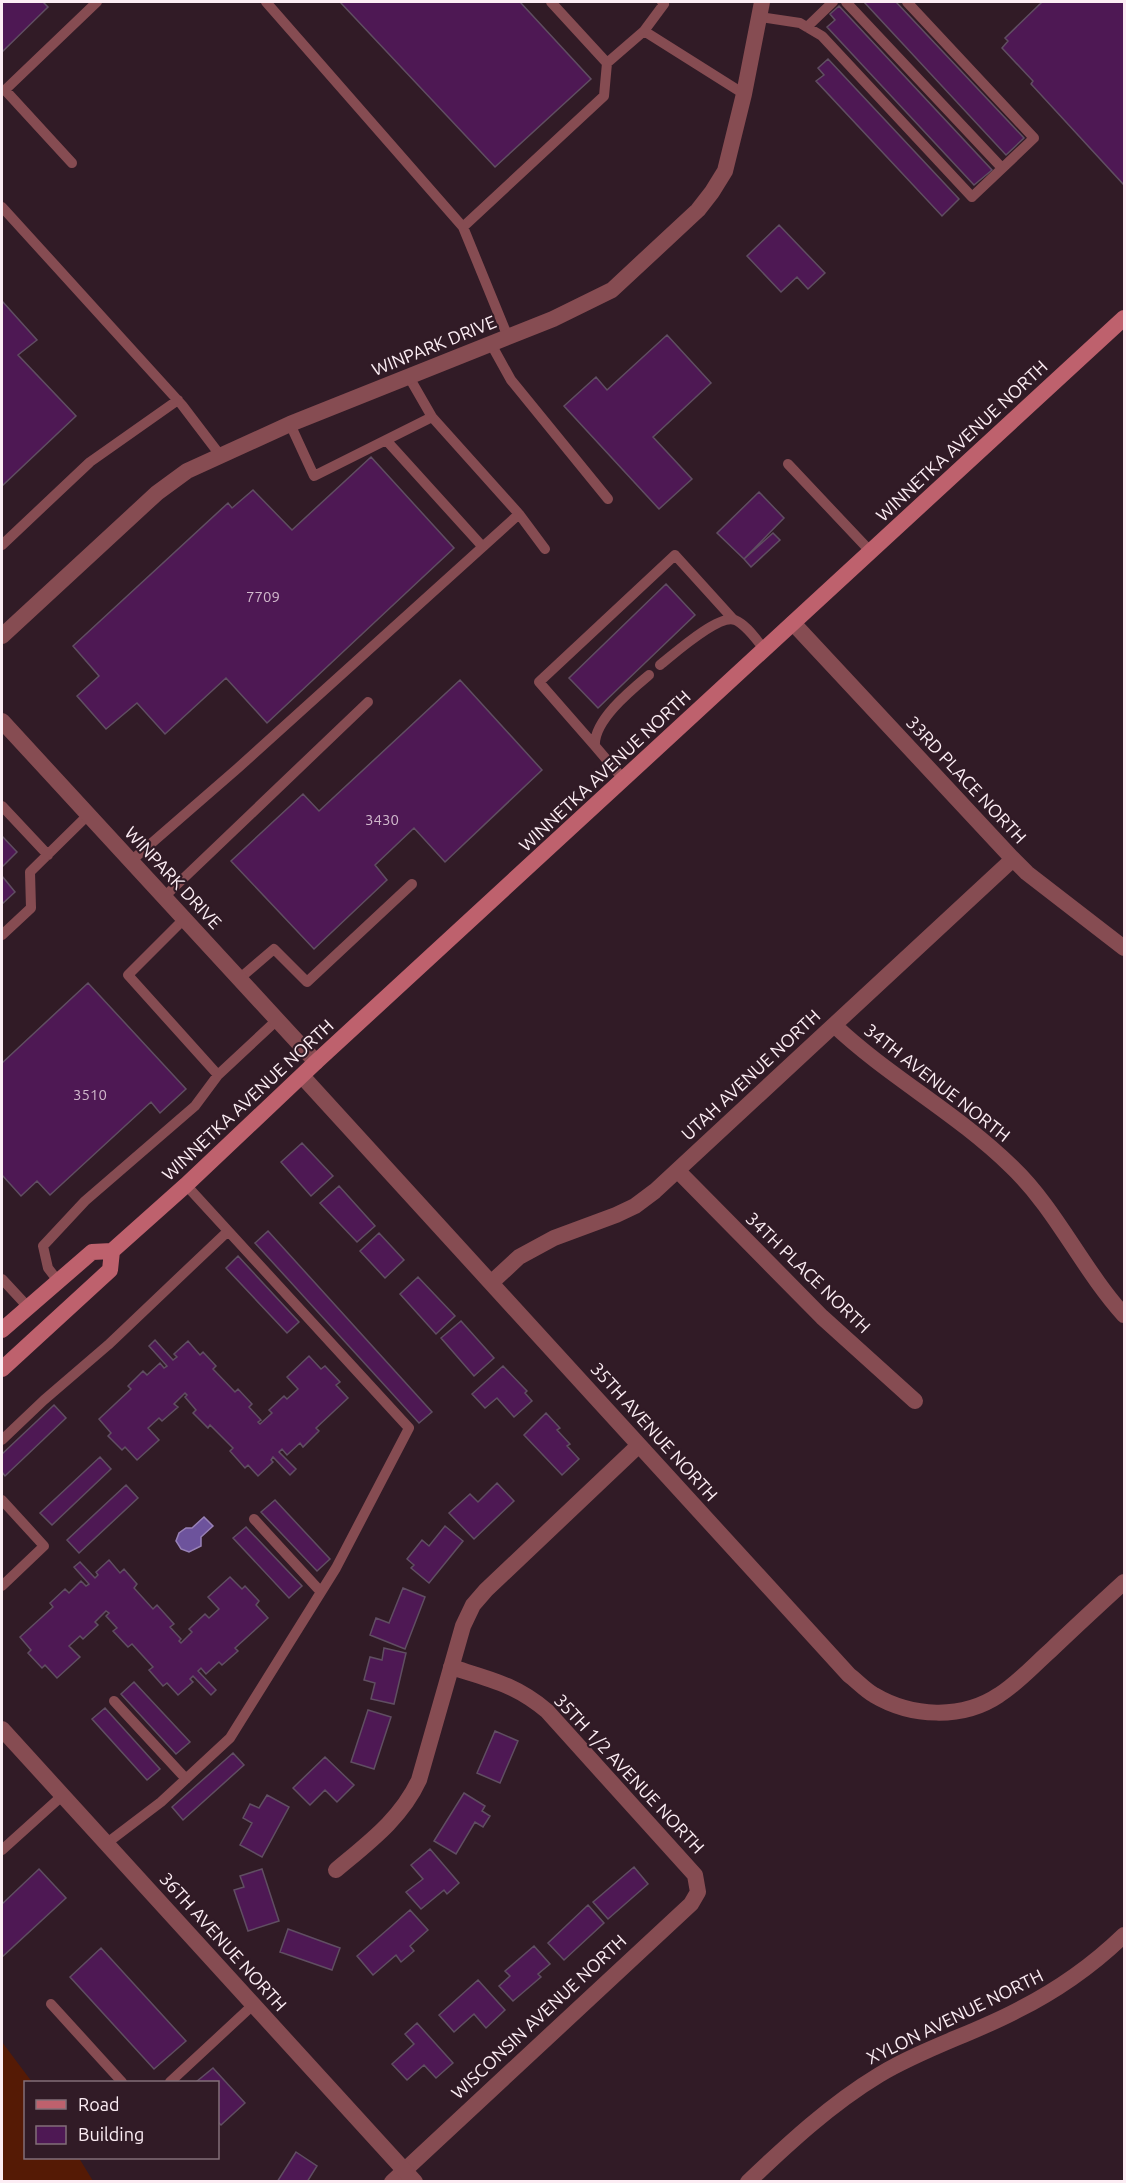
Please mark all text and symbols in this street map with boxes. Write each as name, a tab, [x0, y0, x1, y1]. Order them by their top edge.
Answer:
street label: WINPARK DRIVE	[369, 311, 499, 379]
street label: WINNETKA AVENUE NORTH	[872, 356, 1051, 525]
house number: 7709	[246, 588, 280, 605]
street label: WINNETKA AVENUE NORTH	[515, 686, 694, 855]
street label: 33RD PLACE NORTH	[903, 712, 1031, 847]
house number: 3430	[365, 811, 399, 828]
street label: WINPARK DRIVE	[121, 822, 226, 932]
street label: UTAH AVENUE NORTH	[677, 1005, 824, 1144]
street label: WINNETKA AVENUE NORTH	[158, 1015, 337, 1184]
street label: 34TH AVENUE NORTH	[861, 1019, 1014, 1145]
house number: 3510	[73, 1086, 107, 1103]
street label: 34TH PLACE NORTH	[742, 1208, 875, 1337]
street label: 35TH AVENUE NORTH	[587, 1358, 722, 1505]
street label: 35TH 1/2 AVENUE NORTH	[551, 1690, 709, 1857]
street label: 36TH AVENUE NORTH	[156, 1868, 291, 2015]
street label: WISCONSIN AVENUE NORTH	[447, 1930, 630, 2103]
street label: XYLON AVENUE NORTH	[863, 1965, 1046, 2068]
legend	[24, 2081, 219, 2159]
text: Road	[78, 2094, 120, 2114]
text: Building	[78, 2124, 144, 2144]

